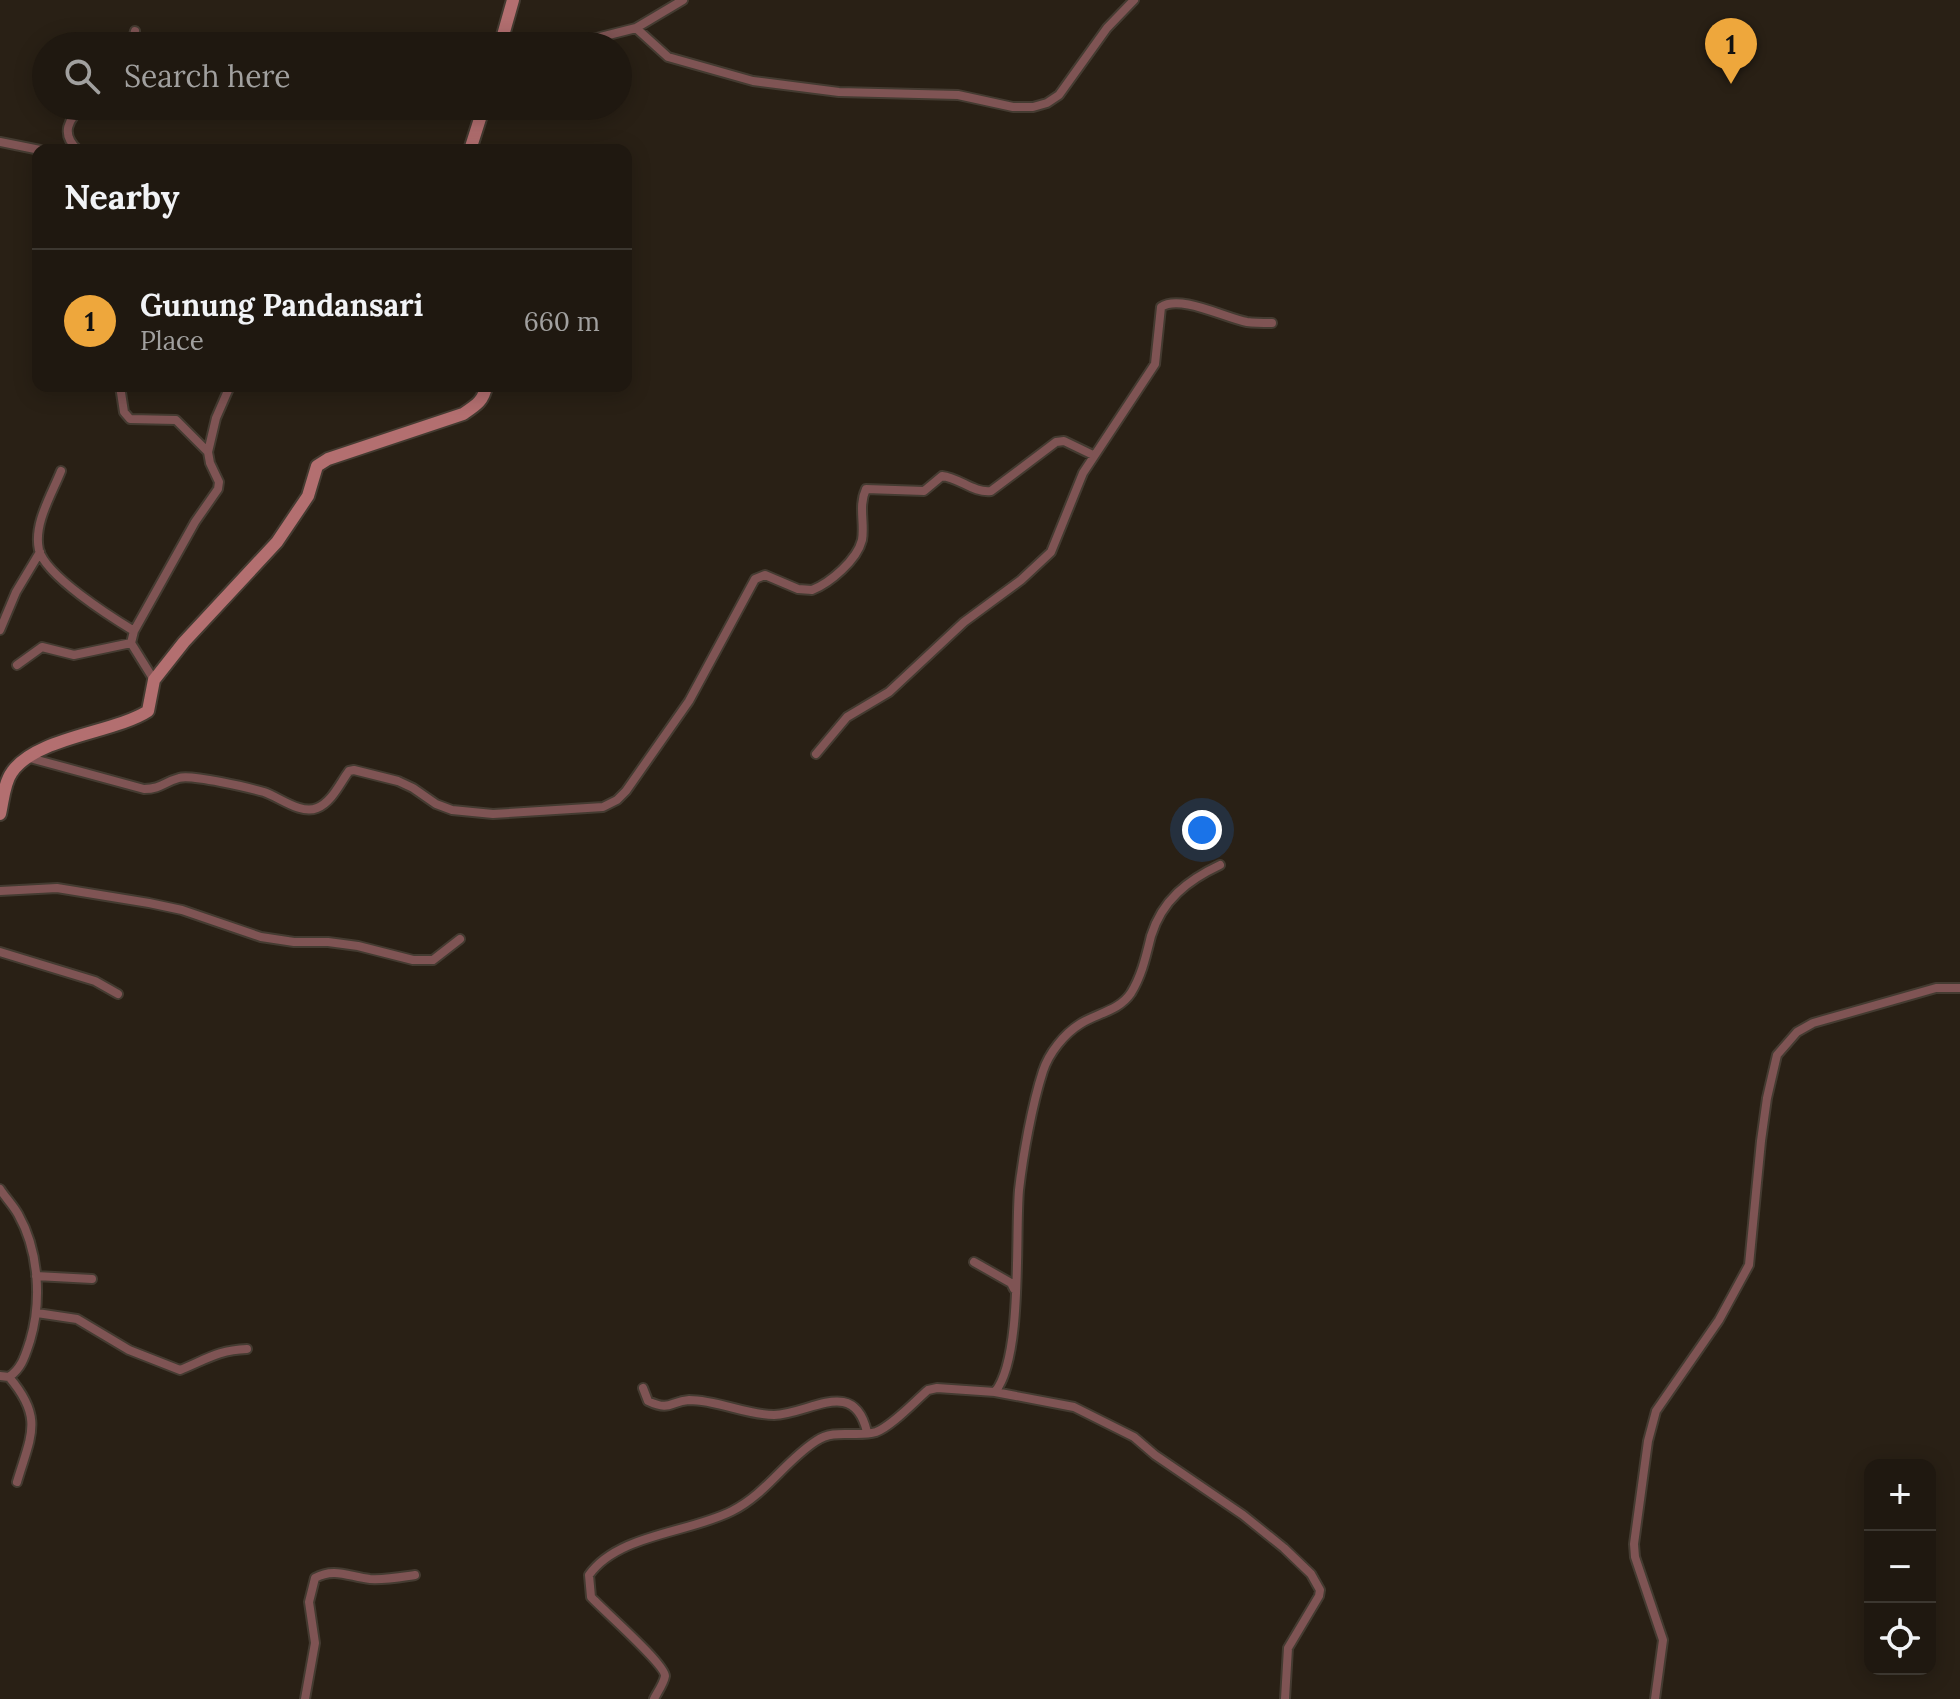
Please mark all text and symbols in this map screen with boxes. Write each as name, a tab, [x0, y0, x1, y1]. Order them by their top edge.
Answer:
pin: 1	[1705, 18, 1757, 84]
search box	[32, 32, 632, 120]
icon: search	[60, 54, 104, 98]
text: Search here	[124, 57, 291, 95]
text: Nearby	[64, 175, 180, 218]
text: Gunung Pandansari	[140, 286, 423, 324]
text: 1	[85, 305, 95, 338]
text: 660 m	[524, 305, 600, 338]
text: Place	[140, 324, 204, 357]
your location	[1182, 810, 1222, 850]
map controls	[1864, 1459, 1936, 1675]
button: +	[1864, 1459, 1936, 1531]
button: −	[1864, 1531, 1936, 1603]
button: locate	[1864, 1603, 1936, 1675]

